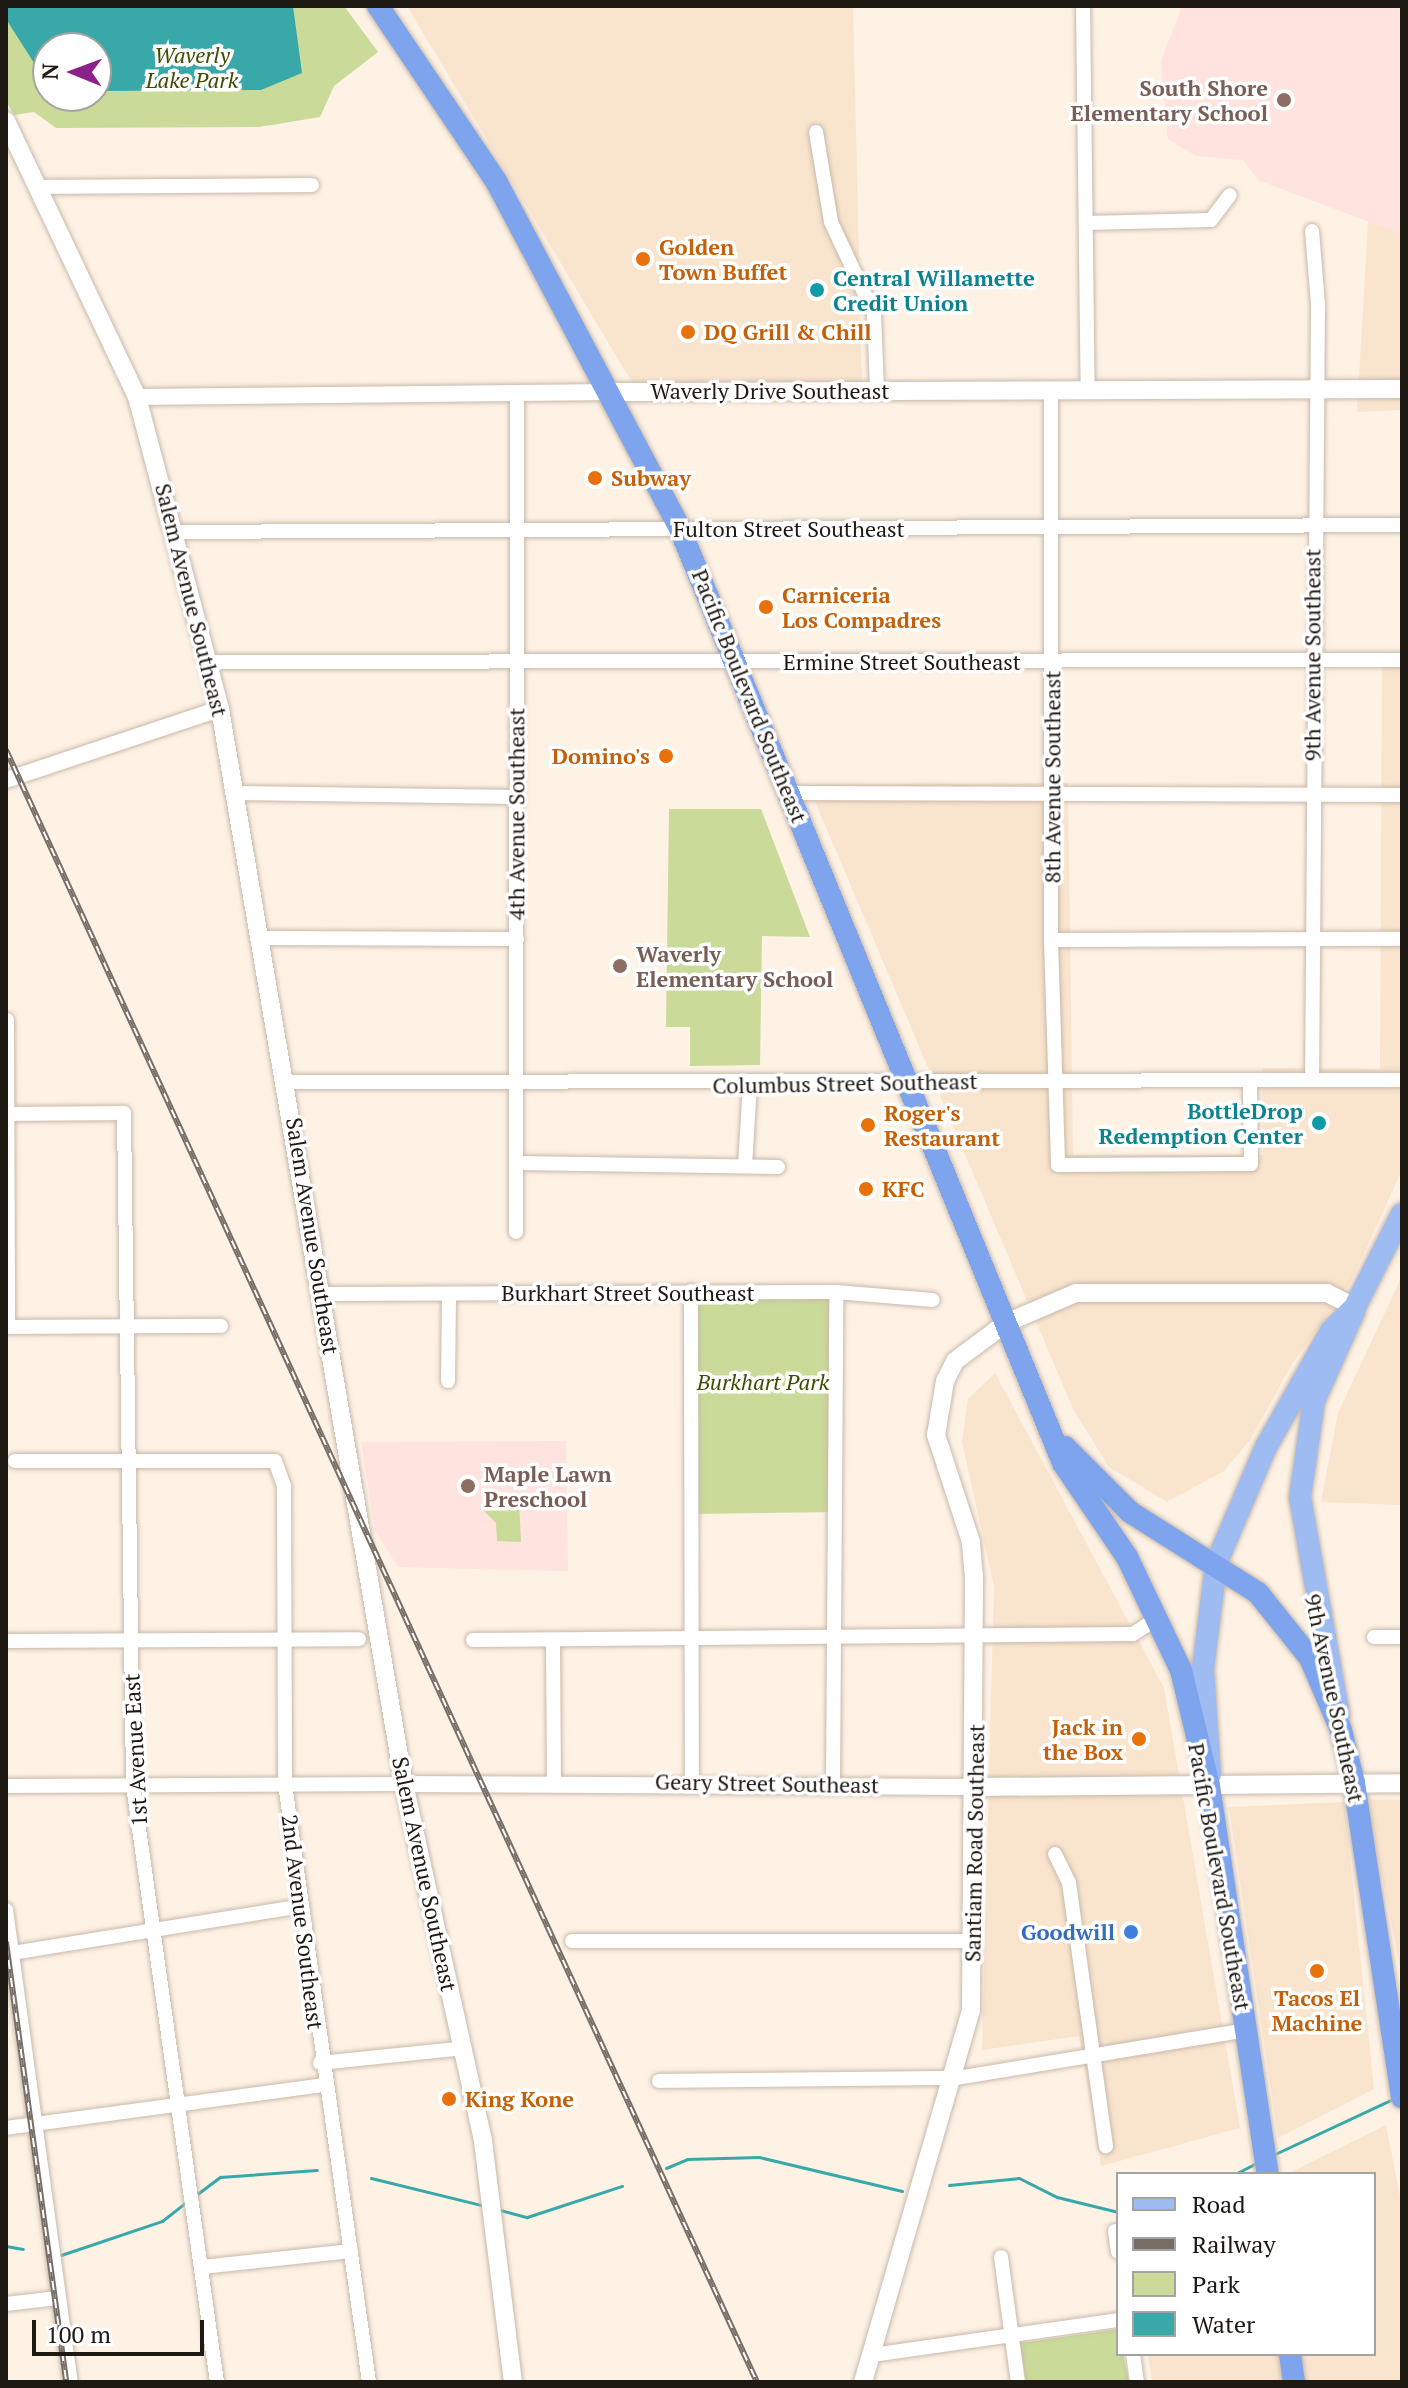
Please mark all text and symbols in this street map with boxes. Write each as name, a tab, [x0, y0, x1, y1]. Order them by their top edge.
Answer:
north arrow	[32, 32, 112, 112]
park label: Waverly Lake Park	[146, 41, 238, 92]
text: N	[35, 63, 64, 80]
place label: South Shore Elementary School	[1071, 74, 1268, 126]
marker: South Shore Elementary School	[1275, 91, 1293, 109]
place label: Golden Town Buffet	[659, 233, 787, 284]
marker: Golden Town Buffet	[634, 250, 652, 268]
place label: Central Willamette Credit Union	[833, 264, 1035, 316]
marker: Central Willamette Credit Union	[808, 281, 826, 299]
place label: DQ Grill & Chill	[704, 319, 872, 345]
marker: DQ Grill & Chill	[679, 323, 697, 341]
street label: Waverly Drive Southeast	[651, 378, 889, 404]
place label: Subway	[611, 465, 691, 491]
marker: Subway	[586, 469, 604, 487]
street label: Salem Avenue Southeast	[150, 480, 234, 720]
street label: Fulton Street Southeast	[673, 516, 905, 542]
street label: 9th Avenue Southeast	[1299, 548, 1325, 762]
street label: Pacific Boulevard Southeast	[687, 565, 813, 827]
place label: Carniceria Los Compadres	[782, 581, 941, 632]
marker: Carniceria Los Compadres	[757, 598, 775, 616]
street label: Ermine Street Southeast	[783, 649, 1021, 675]
street label: 8th Avenue Southeast	[1039, 670, 1065, 884]
street label: 4th Avenue Southeast	[503, 707, 529, 921]
place label: Domino's	[552, 743, 650, 769]
marker: Domino's	[657, 747, 675, 765]
place label: Waverly Elementary School	[636, 940, 833, 992]
marker: Waverly Elementary School	[611, 957, 629, 975]
street label: Columbus Street Southeast	[712, 1067, 978, 1099]
place label: BottleDrop Redemption Center	[1099, 1097, 1303, 1148]
place label: Roger's Restaurant	[884, 1099, 1000, 1150]
marker: BottleDrop Redemption Center	[1310, 1114, 1328, 1132]
street label: Salem Avenue Southeast	[281, 1116, 345, 1356]
marker: Roger's Restaurant	[859, 1116, 877, 1134]
place label: KFC	[882, 1176, 925, 1202]
marker: KFC	[857, 1180, 875, 1198]
street label: Burkhart Street Southeast	[501, 1280, 755, 1306]
park label: Burkhart Park	[697, 1369, 829, 1395]
place label: Maple Lawn Preschool	[484, 1460, 612, 1512]
marker: Maple Lawn Preschool	[459, 1477, 477, 1495]
street label: 9th Avenue Southeast	[1300, 1591, 1370, 1805]
street label: 1st Avenue East	[118, 1673, 152, 1827]
place label: Jack in the Box	[1043, 1713, 1123, 1764]
street label: Santiam Road Southeast	[959, 1724, 989, 1962]
marker: Jack in the Box	[1130, 1730, 1148, 1748]
street label: Pacific Boulevard Southeast	[1183, 1741, 1257, 2013]
street label: Salem Avenue Southeast	[387, 1754, 463, 1994]
street label: Geary Street Southeast	[655, 1768, 879, 1798]
street label: 2nd Avenue Southeast	[277, 1813, 329, 2031]
place label: Goodwill	[1021, 1919, 1115, 1945]
marker: Goodwill	[1122, 1923, 1140, 1941]
marker: Tacos El Machine	[1308, 1962, 1326, 1980]
place label: Tacos El Machine	[1272, 1984, 1362, 2036]
place label: King Kone	[465, 2086, 574, 2112]
marker: King Kone	[440, 2090, 458, 2108]
legend	[1116, 2172, 1376, 2356]
text: Road	[1192, 2188, 1246, 2220]
text: Railway	[1192, 2228, 1276, 2260]
text: Park	[1192, 2268, 1240, 2300]
scale bar	[36, 2304, 208, 2354]
text: Water	[1192, 2308, 1255, 2340]
text: 100 m	[46, 2318, 111, 2350]

